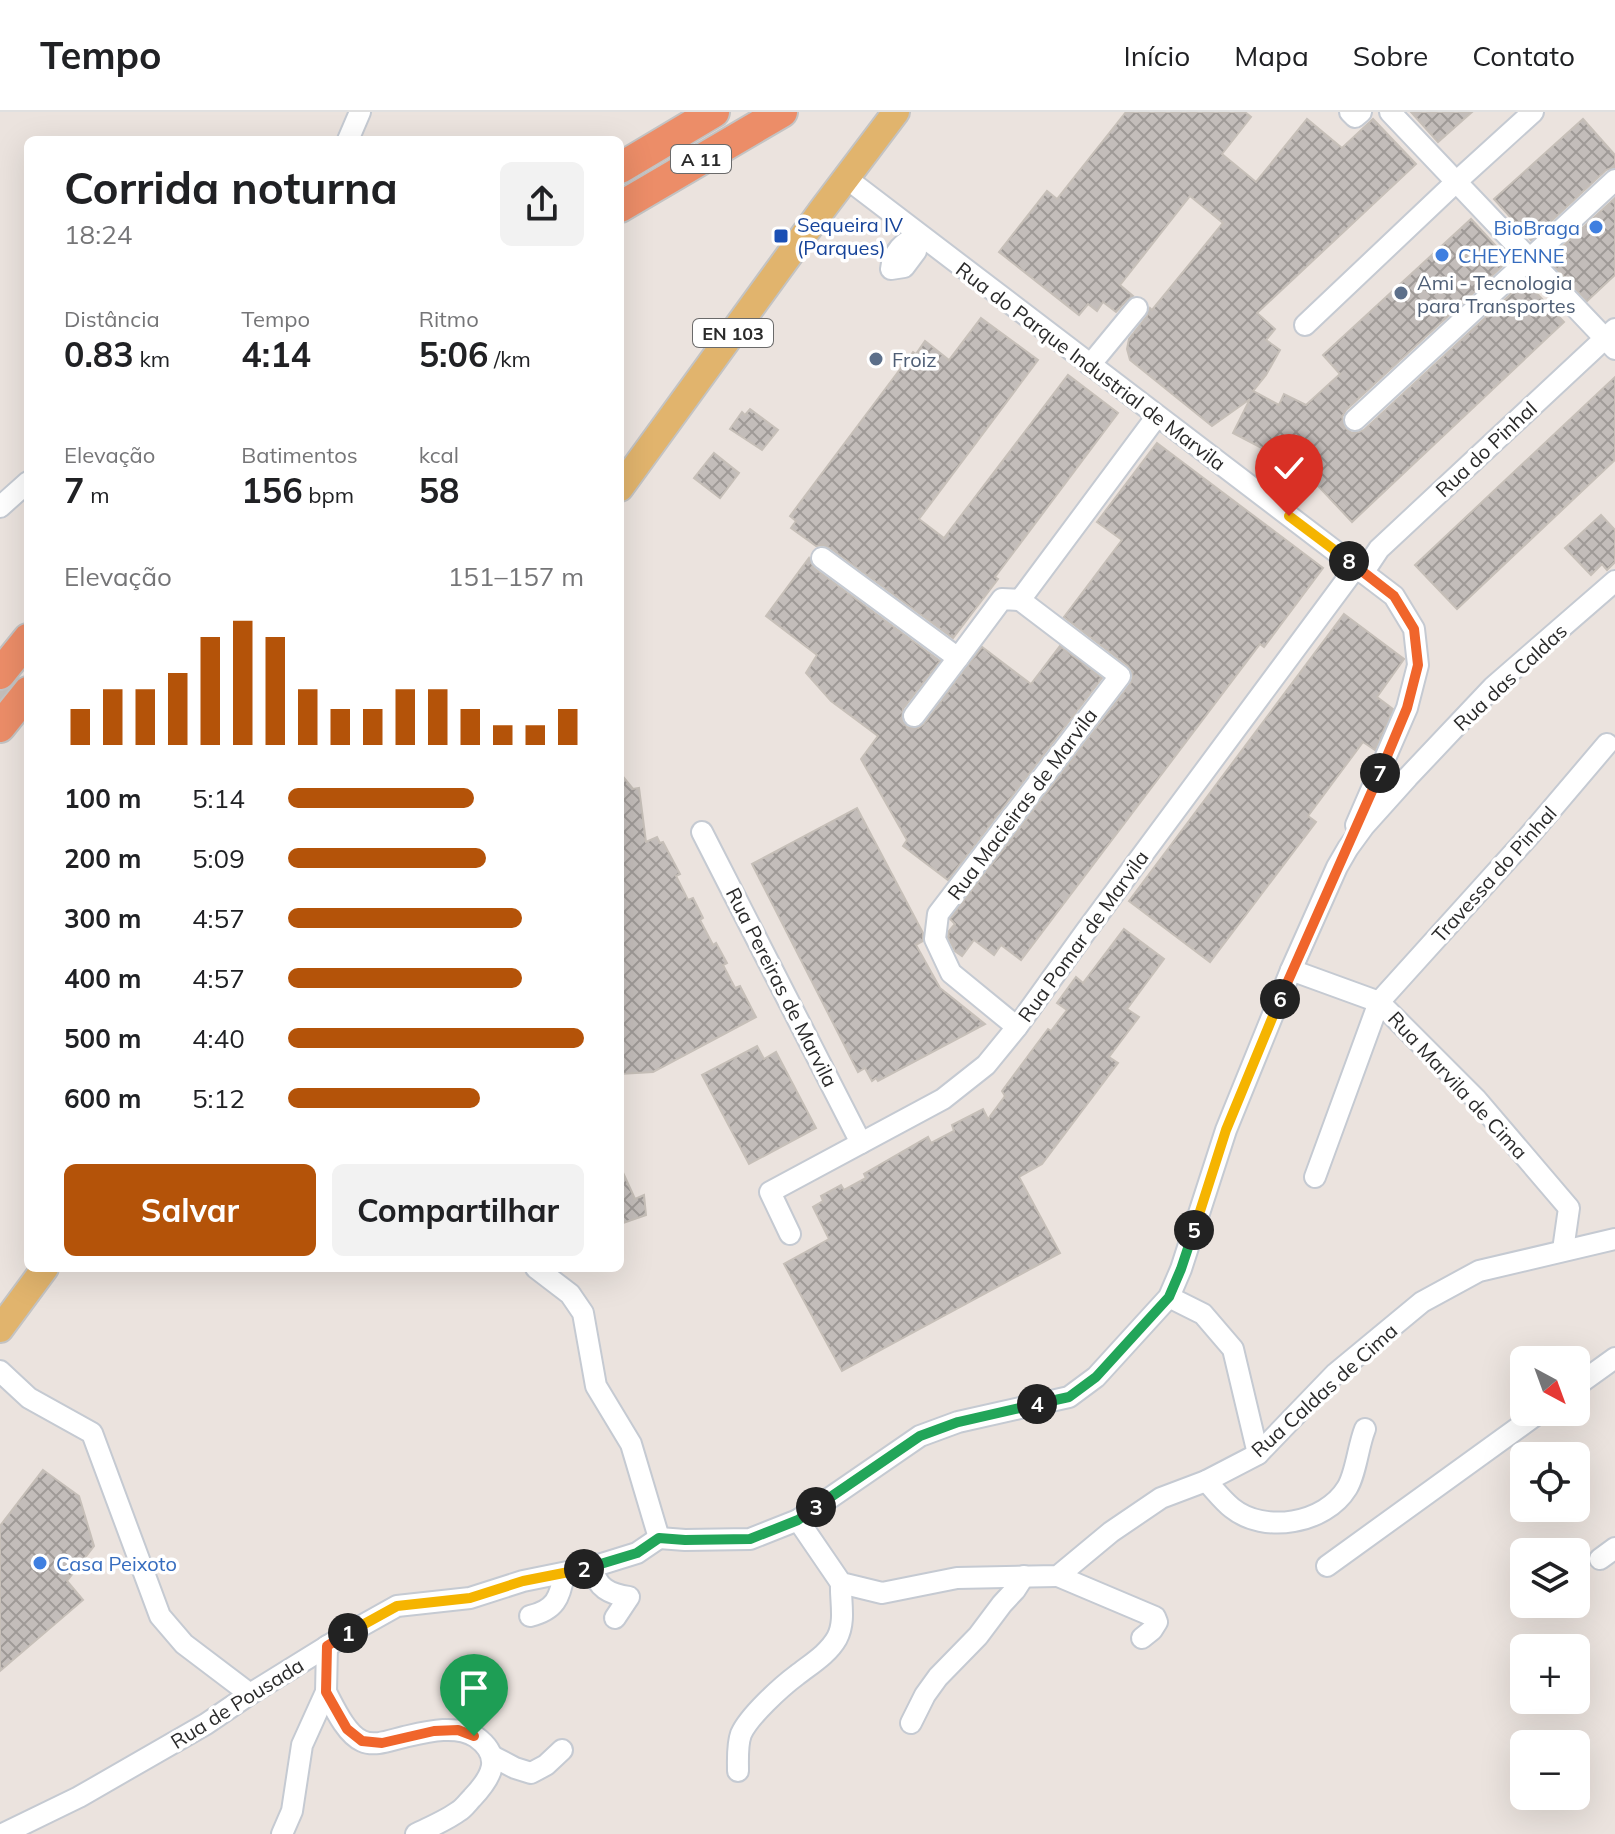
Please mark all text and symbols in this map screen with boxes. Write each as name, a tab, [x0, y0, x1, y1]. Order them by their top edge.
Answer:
text: Tempo	[40, 31, 162, 79]
text: Início	[1123, 38, 1190, 73]
text: Mapa	[1234, 38, 1309, 73]
text: Sobre	[1353, 38, 1428, 73]
text: Contato	[1472, 38, 1575, 73]
road number: A 11	[671, 145, 731, 173]
text: Corrida noturna	[64, 160, 398, 215]
button: share	[500, 162, 584, 246]
place label: Sequeira IV (Parques)	[797, 212, 903, 260]
place label: BioBraga	[1493, 215, 1580, 240]
text: 18:24	[64, 218, 132, 251]
marker: BioBraga	[1587, 218, 1605, 236]
marker: Sequeira IV (Parques)	[772, 227, 790, 245]
place label: CHEYENNE	[1458, 243, 1564, 268]
marker: CHEYENNE	[1433, 246, 1451, 264]
street label: Rua do Parque Industrial de Marvila	[951, 256, 1231, 476]
place label: Ami - Tecnologia para Transportes	[1417, 270, 1576, 318]
marker: Ami - Tecnologia para Transportes	[1392, 284, 1410, 302]
text: Distância	[64, 305, 160, 333]
text: Tempo	[241, 305, 310, 333]
text: Ritmo	[419, 305, 479, 333]
road number: EN 103	[693, 319, 773, 347]
text: 0.83	[64, 333, 134, 376]
text: 4:14	[241, 333, 311, 376]
text: 5:06	[419, 333, 488, 376]
text: km	[134, 345, 170, 373]
text: /km	[488, 345, 531, 373]
place label: Froiz	[892, 347, 937, 372]
marker: Froiz	[867, 350, 885, 368]
street label: Rua do Pinhal	[1430, 396, 1542, 502]
pin	[1255, 434, 1323, 516]
text: Elevação	[64, 441, 155, 469]
text: Batimentos	[241, 441, 358, 469]
text: kcal	[419, 441, 459, 469]
icon: check	[1267, 446, 1311, 490]
text: 7	[64, 469, 84, 512]
text: 156	[241, 469, 303, 512]
text: 58	[419, 469, 459, 512]
text: m	[84, 481, 109, 509]
text: bpm	[303, 481, 354, 509]
pin: 8	[1329, 541, 1369, 581]
text: 8	[1342, 547, 1356, 575]
text: Elevação	[64, 560, 172, 593]
text: 151–157 m	[448, 560, 584, 593]
street label: Rua das Caldas	[1448, 618, 1572, 736]
street label: Rua Macieiras de Marvila	[942, 703, 1102, 905]
pin: 7	[1360, 753, 1400, 793]
text: 7	[1373, 759, 1387, 787]
text: 100 m	[64, 782, 141, 815]
text: 5:14	[192, 782, 245, 815]
street label: Travessa do Pinhal	[1426, 801, 1562, 947]
text: 200 m	[64, 842, 141, 875]
text: 5:09	[192, 842, 245, 875]
street label: Rua Pomar de Marvila	[1012, 845, 1154, 1027]
street label: Rua Pereiras de Marvila	[721, 883, 843, 1091]
text: 300 m	[64, 902, 141, 935]
text: 4:57	[192, 902, 245, 935]
text: 400 m	[64, 962, 141, 995]
text: 4:57	[192, 962, 245, 995]
pin: 6	[1260, 979, 1300, 1019]
text: 6	[1273, 985, 1287, 1013]
street label: Rua Marvila de Cima	[1383, 1006, 1533, 1164]
text: 500 m	[64, 1022, 141, 1055]
text: 4:40	[192, 1022, 245, 1055]
text: 600 m	[64, 1082, 141, 1115]
text: 5:12	[192, 1082, 245, 1115]
button: Salvar	[64, 1164, 316, 1256]
button: Compartilhar	[332, 1164, 584, 1256]
pin: 5	[1174, 1210, 1214, 1250]
text: 5	[1187, 1216, 1201, 1244]
street label: Rua Caldas de Cima	[1246, 1318, 1402, 1462]
north arrow	[1510, 1346, 1590, 1426]
map controls	[1510, 1346, 1590, 1810]
pin: 4	[1017, 1384, 1057, 1424]
text: 4	[1030, 1390, 1044, 1418]
button: locate	[1510, 1442, 1590, 1522]
pin: 3	[796, 1487, 836, 1527]
text: 3	[809, 1493, 823, 1521]
button: layers	[1510, 1538, 1590, 1618]
pin: 2	[564, 1549, 604, 1589]
place label: Casa Peixoto	[56, 1551, 177, 1576]
marker: Casa Peixoto	[31, 1554, 49, 1572]
text: 2	[577, 1555, 591, 1583]
pin: 1	[328, 1613, 368, 1653]
text: 1	[341, 1619, 355, 1647]
button: +	[1510, 1634, 1590, 1714]
street label: Rua de Pousada	[166, 1652, 308, 1754]
pin	[440, 1654, 508, 1736]
icon: arrive	[452, 1666, 496, 1710]
button: −	[1510, 1730, 1590, 1810]

